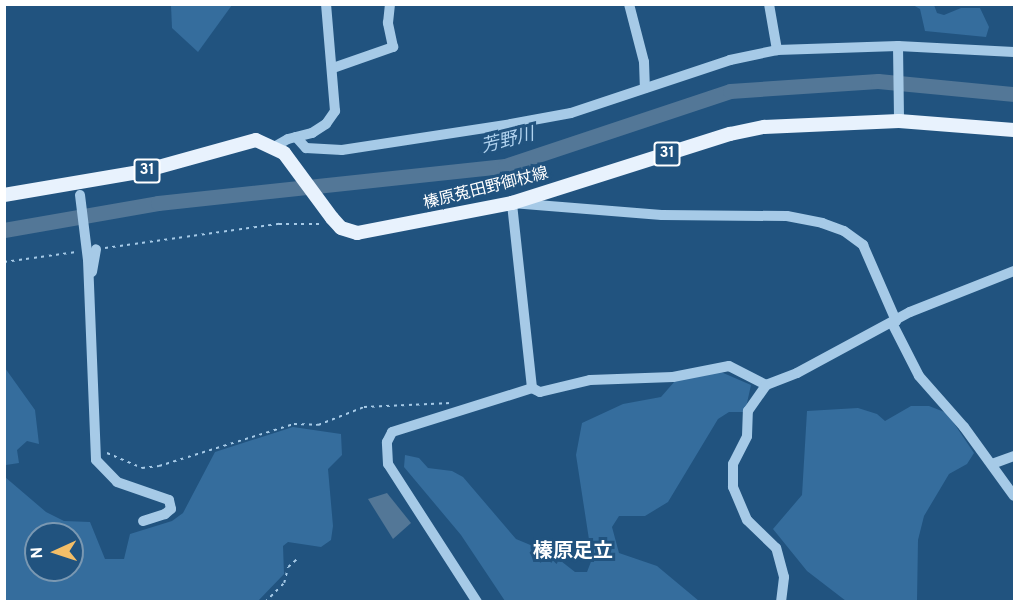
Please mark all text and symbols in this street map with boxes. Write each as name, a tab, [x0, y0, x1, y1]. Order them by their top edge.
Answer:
water label: 芳野川	[479, 125, 537, 159]
road number: 31	[654, 142, 680, 166]
road number: 31	[134, 159, 160, 183]
street label: 榛原菟田野御杖線	[422, 164, 550, 214]
north arrow	[24, 522, 84, 582]
district label: 榛原足立	[533, 540, 613, 564]
text: N	[28, 547, 48, 559]

